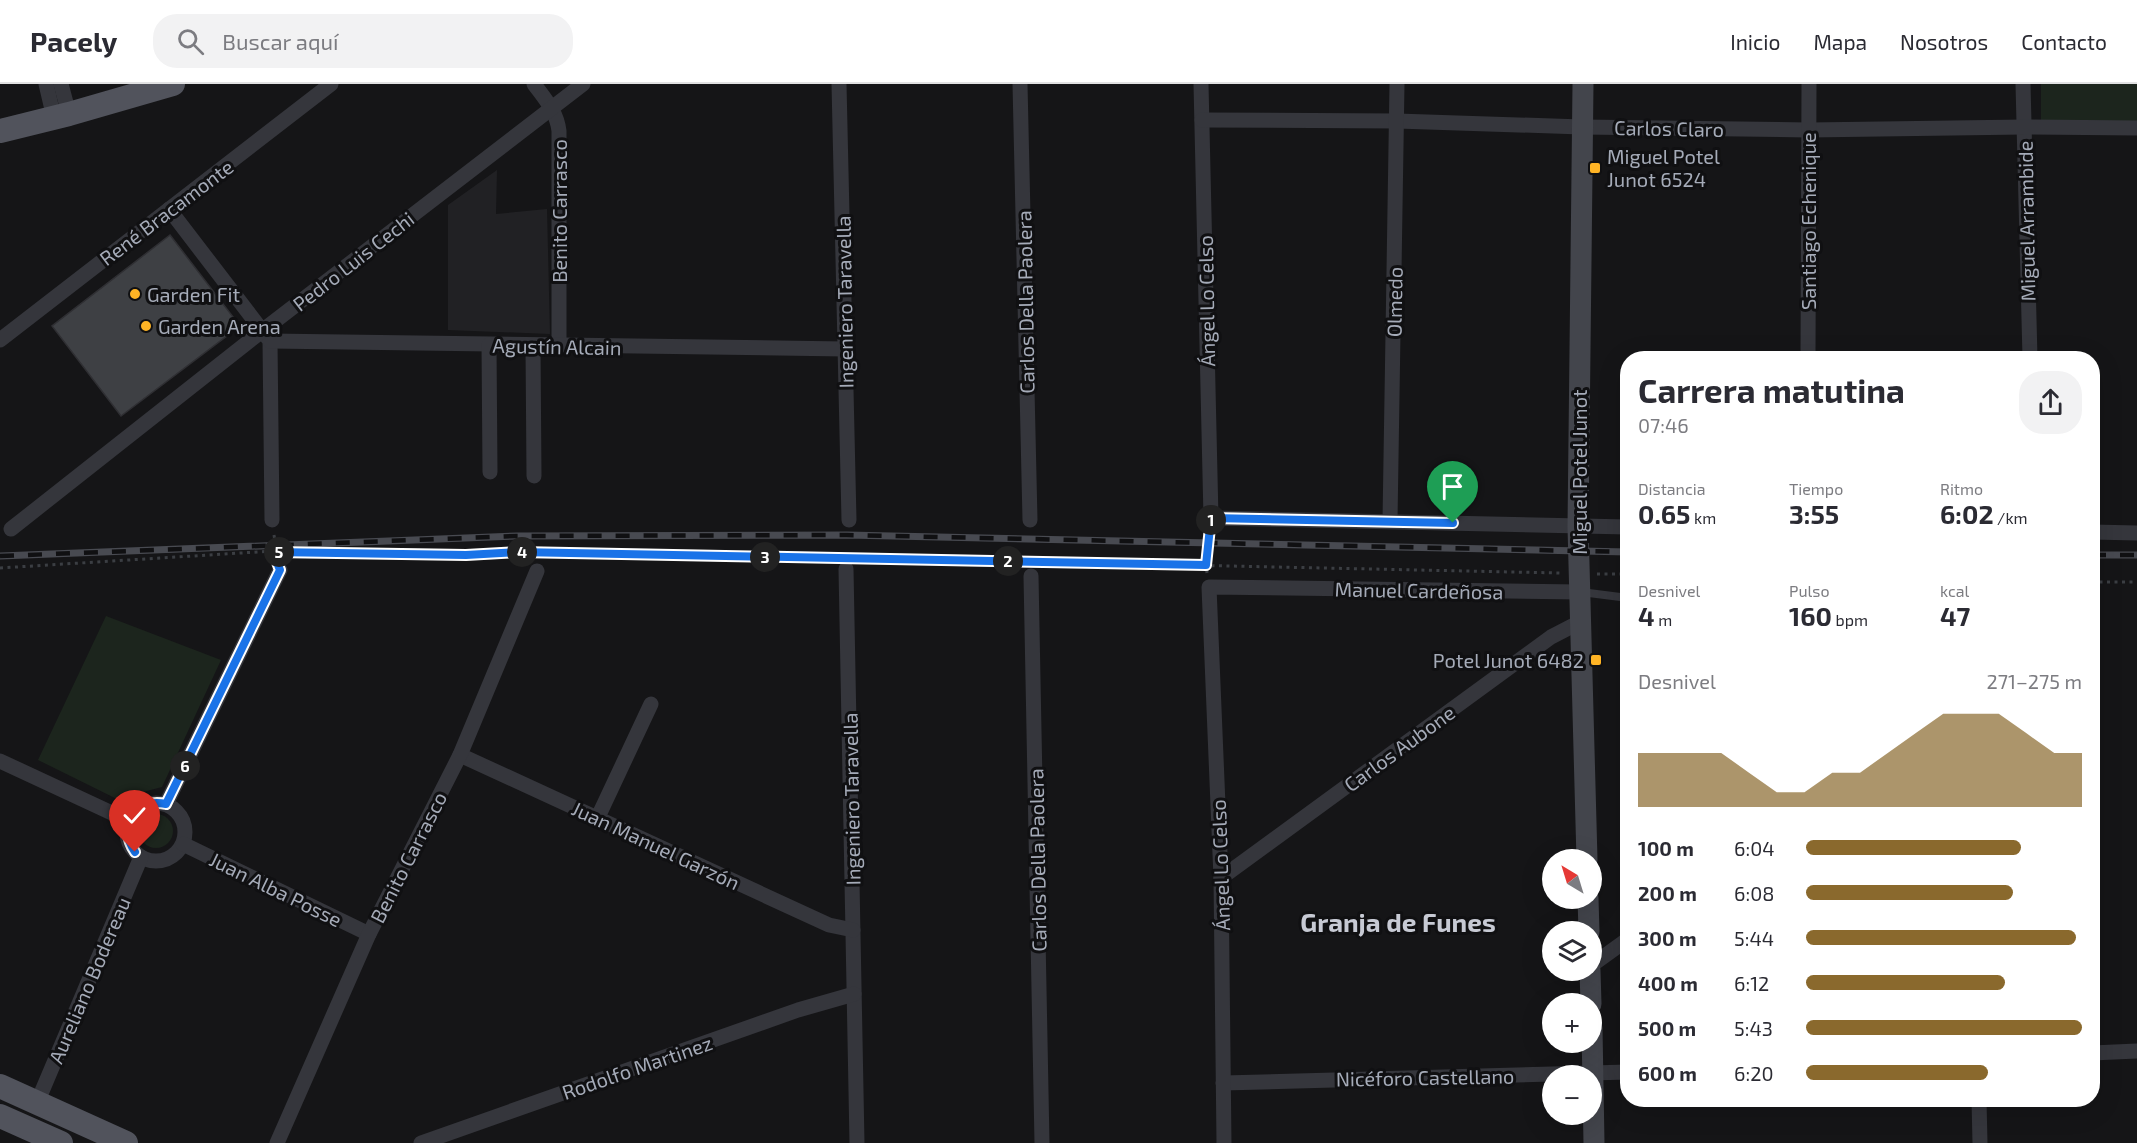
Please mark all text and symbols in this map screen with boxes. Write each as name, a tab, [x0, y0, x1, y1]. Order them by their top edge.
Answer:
search box	[153, 14, 573, 68]
text: Pacely	[30, 24, 117, 58]
icon: search	[174, 25, 207, 58]
text: Buscar aquí	[222, 28, 338, 54]
text: Inicio	[1730, 29, 1780, 54]
text: Mapa	[1813, 29, 1867, 54]
text: Nosotros	[1900, 29, 1988, 54]
text: Contacto	[2021, 29, 2107, 54]
street label: Carlos Claro	[1614, 115, 1724, 141]
street label: Santiago Echenique	[1796, 132, 1820, 310]
street label: Benito Carrasco	[547, 139, 571, 283]
street label: Miguel Arrambide	[2013, 140, 2039, 302]
place label: Miguel Potel Junot 6524	[1607, 144, 1720, 191]
street label: René Bracamonte	[95, 154, 237, 270]
marker: Miguel Potel Junot 6524	[1588, 161, 1602, 175]
street label: Pedro Luis Cechi	[288, 206, 418, 316]
street label: Carlos Della Paolera	[1011, 210, 1039, 394]
street label: Ingeniero Taravella	[830, 215, 858, 389]
street label: Ángel Lo Celso	[1193, 235, 1219, 367]
street label: Olmedo	[1381, 267, 1407, 337]
place label: Garden Fit	[147, 282, 240, 306]
marker: Garden Fit	[128, 287, 142, 301]
place label: Garden Arena	[158, 314, 281, 338]
marker: Garden Arena	[139, 319, 153, 333]
street label: Agustín Alcain	[492, 333, 622, 359]
text: Carrera matutina	[1638, 370, 1905, 410]
button: share	[2019, 371, 2082, 434]
street label: Miguel Potel Junot	[1567, 389, 1591, 555]
text: 07:46	[1638, 413, 1689, 437]
pin	[1427, 461, 1478, 523]
icon: arrive	[1436, 470, 1469, 503]
text: Distancia	[1638, 479, 1705, 498]
text: Tiempo	[1789, 479, 1843, 498]
text: Ritmo	[1940, 479, 1983, 498]
text: 0.65	[1638, 498, 1690, 529]
text: 3:55	[1789, 498, 1839, 529]
text: 6:02	[1940, 498, 1994, 529]
pin: 1	[1196, 505, 1226, 535]
text: km	[1690, 508, 1716, 527]
text: /km	[1994, 508, 2028, 527]
text: 1	[1208, 510, 1214, 529]
pin: 5	[264, 537, 294, 567]
pin: 4	[507, 537, 537, 567]
text: 5	[275, 542, 283, 561]
text: 4	[517, 542, 527, 561]
pin: 3	[750, 542, 780, 572]
pin: 2	[993, 546, 1023, 576]
text: 3	[760, 547, 770, 566]
text: 2	[1003, 551, 1013, 570]
street label: Manuel Cardeñosa	[1334, 577, 1504, 603]
text: Desnivel	[1638, 581, 1700, 600]
text: Pulso	[1789, 581, 1830, 600]
text: kcal	[1940, 581, 1969, 600]
text: 4	[1638, 600, 1655, 631]
text: 160	[1789, 600, 1832, 631]
text: 47	[1940, 600, 1970, 631]
text: m	[1655, 610, 1672, 629]
text: bpm	[1832, 610, 1868, 629]
place label: Potel Junot 6482	[1433, 648, 1584, 672]
marker: Potel Junot 6482	[1589, 653, 1603, 667]
text: Desnivel	[1638, 669, 1716, 693]
text: 271–275 m	[1987, 669, 2082, 693]
street label: Carlos Aubone	[1339, 700, 1459, 796]
street label: Ingeniero Taravella	[837, 712, 865, 886]
pin: 6	[170, 751, 200, 781]
text: 6	[180, 756, 190, 775]
street label: Carlos Della Paolera	[1023, 768, 1051, 952]
street label: Benito Carrasco	[365, 788, 451, 926]
pin	[109, 790, 160, 852]
street label: Juan Manuel Garzón	[568, 796, 744, 894]
icon: check	[118, 799, 151, 832]
street label: Ángel Lo Celso	[1206, 799, 1234, 931]
text: 100 m	[1638, 836, 1694, 860]
text: 6:04	[1734, 836, 1775, 860]
street label: Juan Alba Posse	[206, 847, 346, 931]
north arrow	[1542, 849, 1602, 909]
map controls	[1542, 849, 1602, 1125]
text: 200 m	[1638, 881, 1697, 905]
text: 6:08	[1734, 881, 1774, 905]
street label: Aureliano Bodereau	[43, 893, 135, 1067]
district label: Granja de Funes	[1300, 906, 1496, 937]
button: layers	[1542, 921, 1602, 981]
text: 300 m	[1638, 926, 1697, 950]
text: 5:44	[1734, 926, 1774, 950]
text: 400 m	[1638, 971, 1698, 995]
text: 6:12	[1734, 971, 1769, 995]
button: +	[1542, 993, 1602, 1053]
text: 500 m	[1638, 1016, 1696, 1040]
text: 5:43	[1734, 1016, 1773, 1040]
street label: Rodolfo Martinez	[559, 1030, 715, 1104]
text: 600 m	[1638, 1061, 1697, 1085]
text: 6:20	[1734, 1061, 1773, 1085]
street label: Nicéforo Castellano	[1336, 1063, 1514, 1091]
button: −	[1542, 1065, 1602, 1125]

